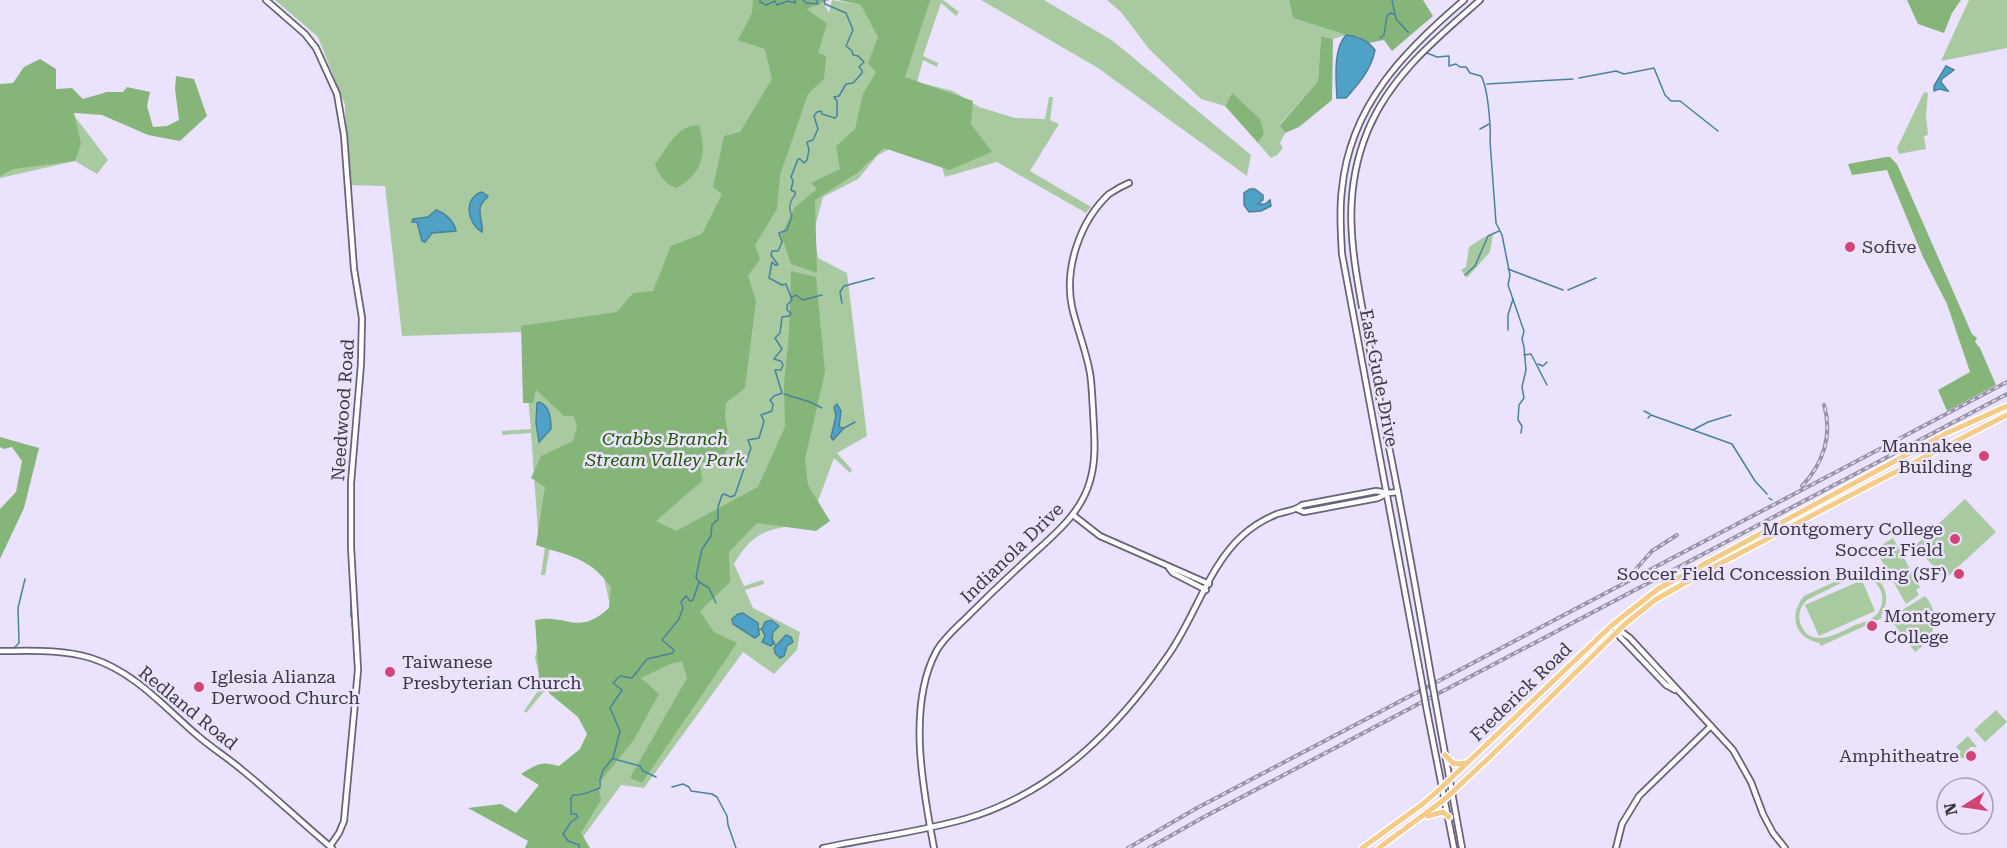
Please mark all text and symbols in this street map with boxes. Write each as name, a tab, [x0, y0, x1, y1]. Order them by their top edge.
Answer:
place label: Sofive	[1862, 236, 1917, 257]
marker: Sofive	[1843, 240, 1857, 254]
street label: East Gude Drive	[1356, 307, 1403, 449]
street label: Needwood Road	[327, 338, 358, 482]
park label: Crabbs Branch Stream Valley Park	[584, 428, 745, 470]
place label: Mannakee Building	[1882, 435, 1973, 477]
marker: Mannakee Building	[1977, 449, 1991, 463]
street label: Indianola Drive	[956, 498, 1068, 607]
place label: Montgomery College Soccer Field	[1762, 518, 1943, 560]
marker: Montgomery College Soccer Field	[1948, 532, 1962, 546]
place label: Soccer Field Concession Building (SF)	[1617, 563, 1947, 584]
marker: Soccer Field Concession Building (SF)	[1952, 567, 1966, 581]
place label: Montgomery College	[1884, 605, 1996, 647]
marker: Montgomery College	[1865, 619, 1879, 633]
street label: Frederick Road	[1466, 638, 1576, 745]
place label: Taiwanese Presbyterian Church	[402, 651, 582, 693]
street label: Redland Road	[135, 661, 242, 754]
marker: Taiwanese Presbyterian Church	[383, 665, 397, 679]
place label: Iglesia Alianza Derwood Church	[211, 666, 360, 708]
marker: Iglesia Alianza Derwood Church	[192, 680, 206, 694]
place label: Amphitheatre	[1839, 745, 1959, 766]
marker: Amphitheatre	[1964, 749, 1978, 763]
north arrow	[1935, 776, 1995, 836]
text: N	[1940, 801, 1961, 817]

